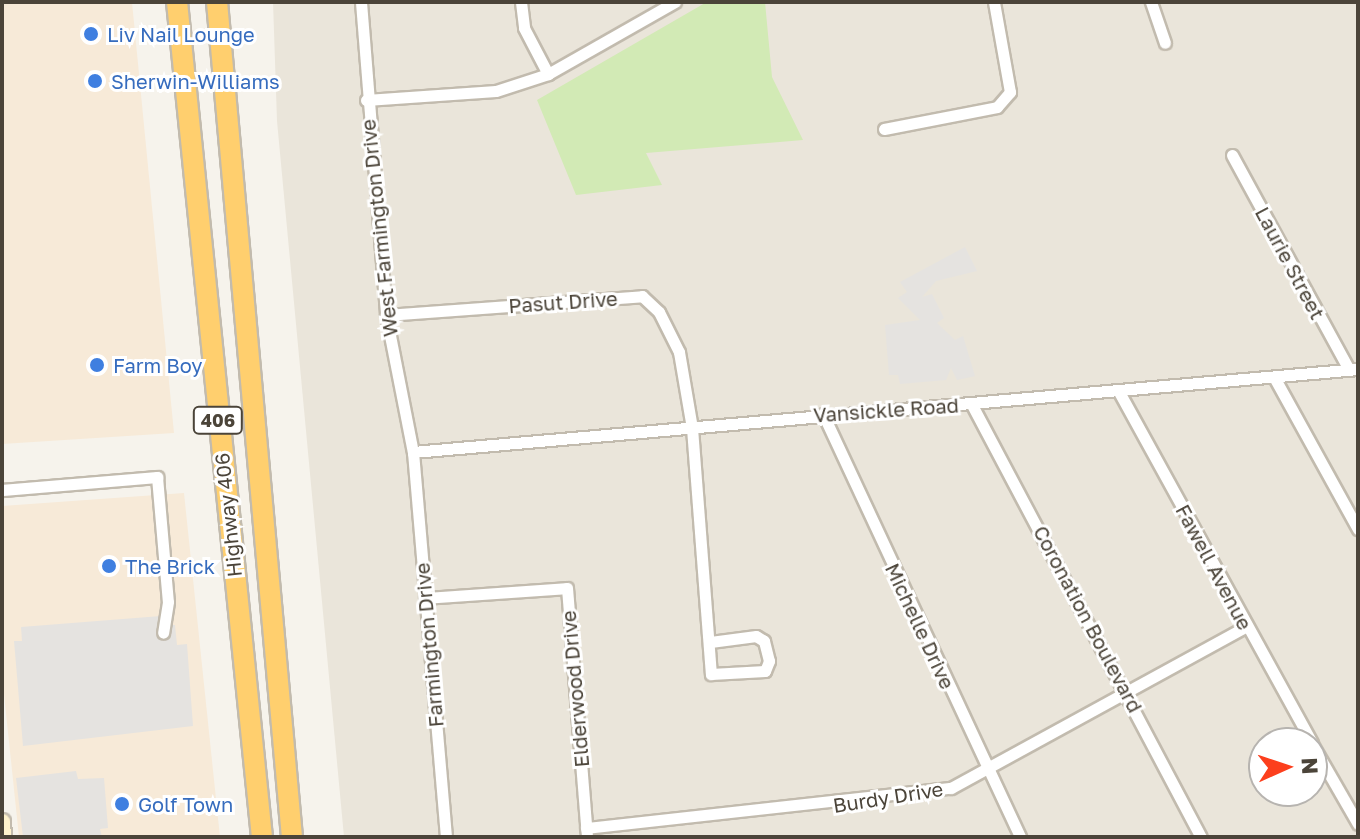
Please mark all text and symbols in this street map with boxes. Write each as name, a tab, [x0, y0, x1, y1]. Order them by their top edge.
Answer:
place label: Liv Nail Lounge	[107, 22, 255, 46]
marker: Liv Nail Lounge	[82, 25, 100, 43]
place label: Sherwin-Williams	[111, 69, 280, 93]
marker: Sherwin-Williams	[86, 72, 104, 90]
street label: West Farmington Drive	[356, 118, 402, 338]
street label: Laurie Street	[1250, 203, 1330, 323]
street label: Pasut Drive	[508, 286, 618, 318]
place label: Farm Boy	[113, 353, 202, 377]
marker: Farm Boy	[88, 356, 106, 374]
street label: Vansickle Road	[812, 393, 960, 427]
road number: 406	[192, 406, 244, 434]
street label: Highway 406	[210, 452, 246, 578]
street label: Fawell Avenue	[1171, 500, 1257, 634]
street label: Coronation Boulevard	[1029, 522, 1147, 716]
place label: The Brick	[125, 554, 215, 578]
marker: The Brick	[100, 557, 118, 575]
street label: Michelle Drive	[880, 559, 960, 693]
street label: Farmington Drive	[410, 562, 448, 728]
street label: Elderwood Drive	[556, 610, 594, 768]
north arrow	[1248, 727, 1328, 807]
text: N	[1297, 757, 1324, 775]
street label: Burdy Drive	[831, 776, 945, 818]
place label: Golf Town	[138, 792, 233, 816]
marker: Golf Town	[113, 795, 131, 813]

